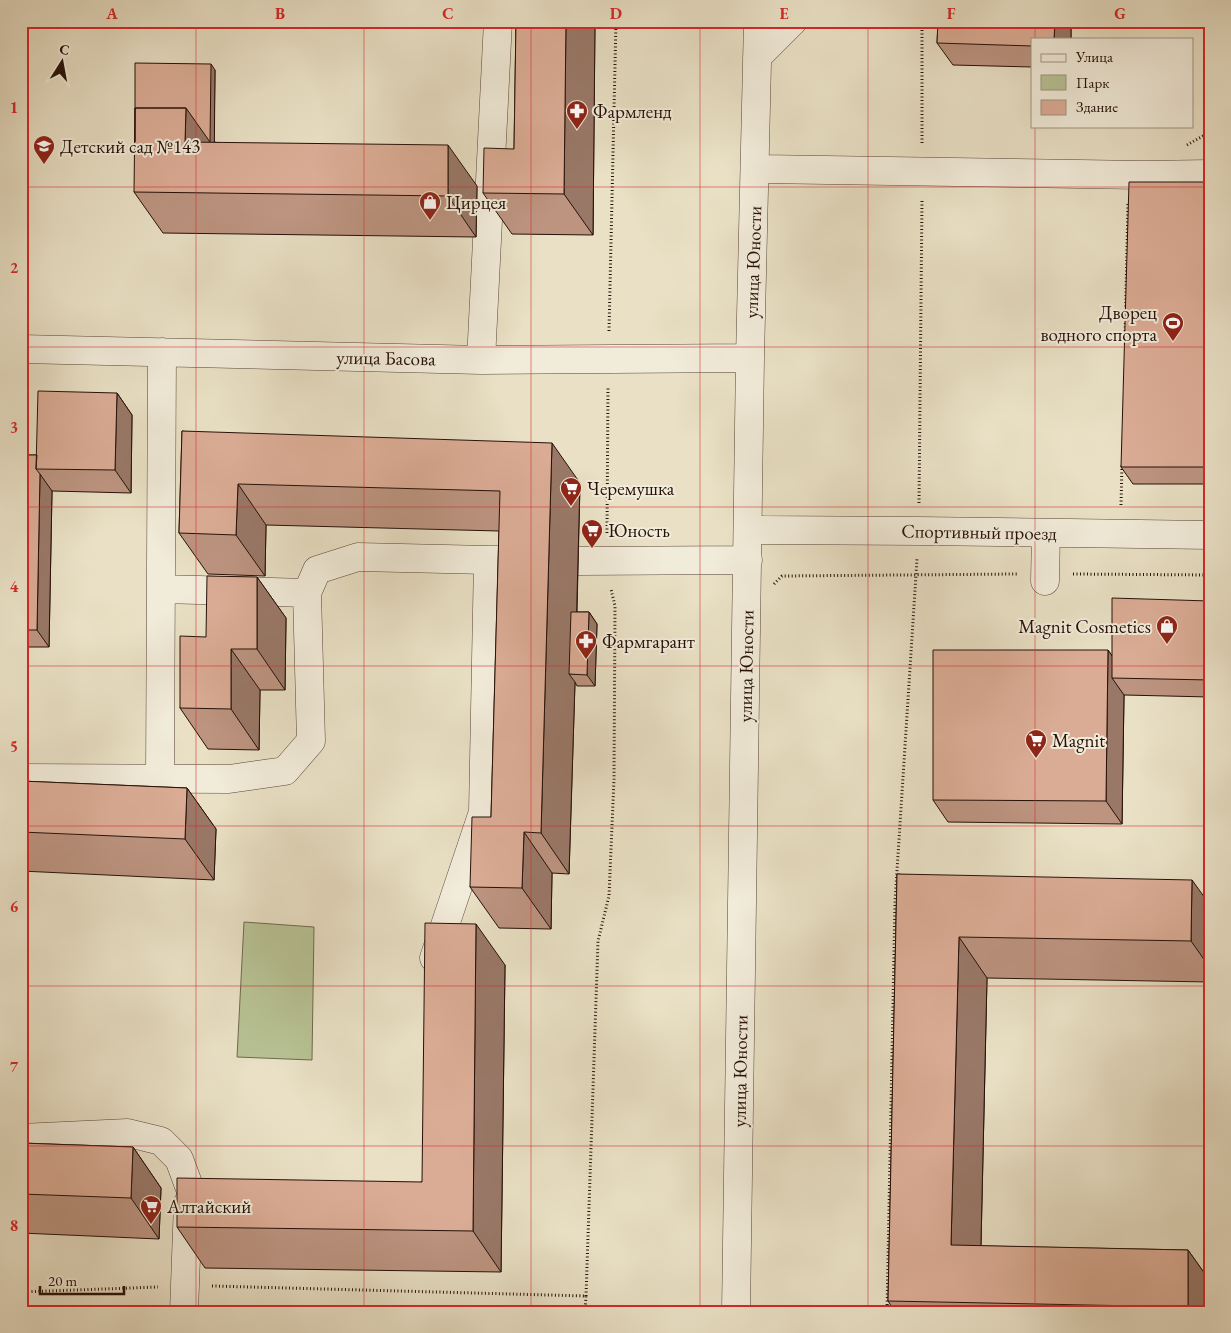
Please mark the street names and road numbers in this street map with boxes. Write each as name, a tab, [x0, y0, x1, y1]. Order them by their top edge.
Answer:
street label: улица Юности	[739, 205, 767, 319]
street label: улица Басова	[336, 345, 436, 371]
street label: Спортивный проезд	[901, 518, 1057, 546]
street label: улица Юности	[733, 610, 759, 722]
street label: улица Юности	[727, 1015, 753, 1127]

